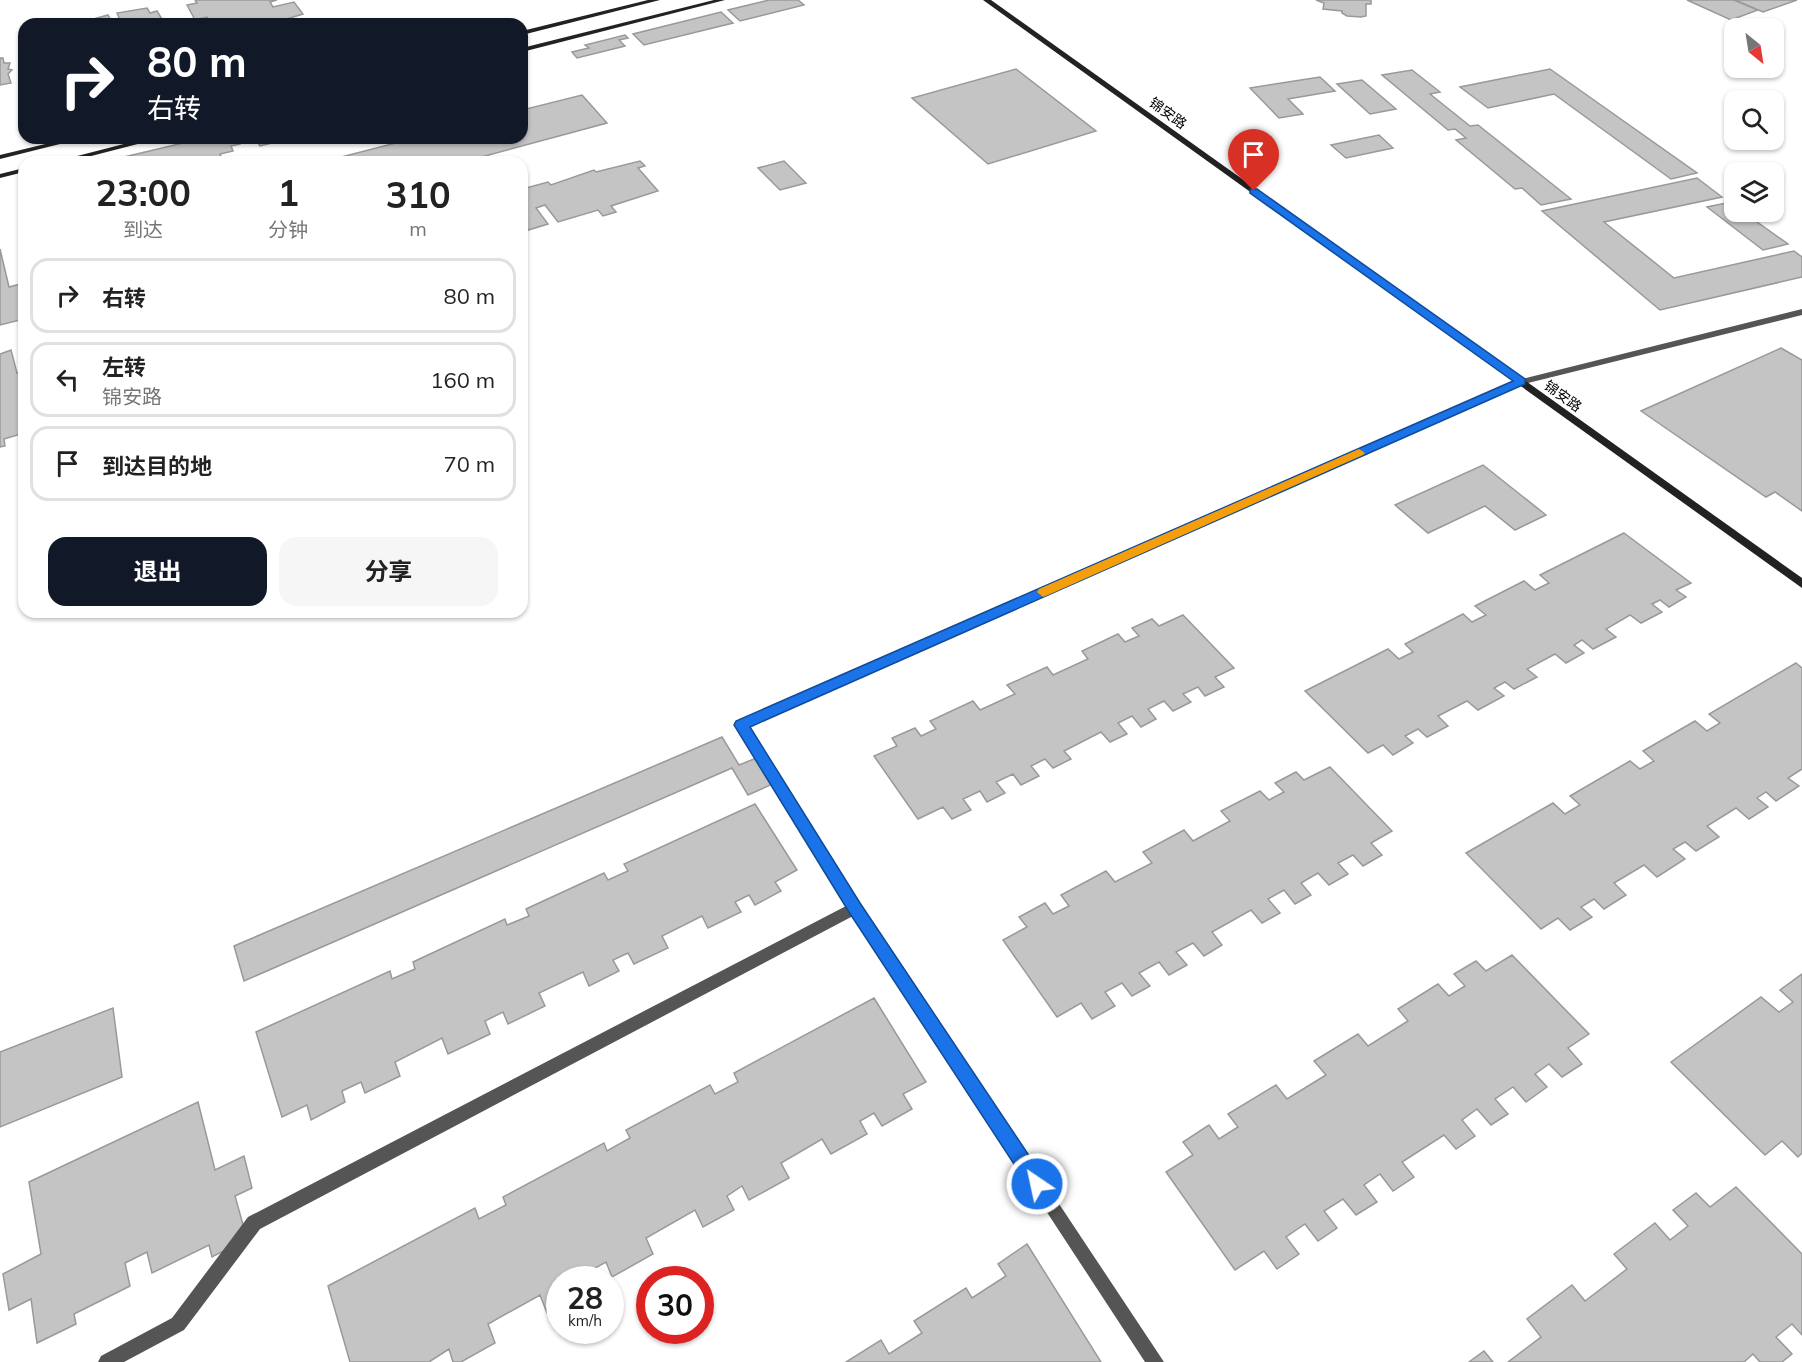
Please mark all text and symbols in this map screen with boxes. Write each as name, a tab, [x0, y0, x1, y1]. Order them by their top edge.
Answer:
north arrow	[1724, 18, 1784, 78]
map controls	[1724, 18, 1784, 222]
text: 80 m	[147, 35, 247, 88]
icon: right	[48, 42, 126, 120]
button: search	[1724, 90, 1784, 150]
text: 右转	[147, 91, 201, 125]
street label: 锦安路	[1146, 93, 1190, 133]
pin	[1228, 129, 1279, 191]
icon: arrive	[1237, 138, 1270, 171]
button: layers	[1724, 162, 1784, 222]
text: 23:00	[95, 170, 191, 215]
text: 1	[277, 170, 299, 215]
text: 310	[386, 172, 451, 217]
text: m	[409, 216, 427, 241]
text: 到达	[123, 217, 163, 242]
text: 分钟	[268, 217, 308, 242]
icon: right	[51, 279, 84, 312]
text: 80 m	[444, 282, 495, 310]
text: 右转	[102, 284, 146, 312]
text: 左转	[102, 353, 146, 381]
icon: left	[51, 363, 84, 396]
text: 160 m	[430, 366, 495, 394]
street label: 锦安路	[1541, 376, 1585, 416]
text: 锦安路	[102, 384, 162, 409]
icon: arrive	[51, 447, 84, 480]
text: 70 m	[444, 450, 495, 478]
text: 到达目的地	[102, 452, 212, 480]
button: 退出	[48, 537, 267, 606]
button: 分享	[279, 537, 498, 606]
position arrow	[1005, 1152, 1069, 1216]
speed limit sign: 30	[636, 1266, 714, 1344]
text: 28	[567, 1279, 603, 1317]
text: km/h	[568, 1311, 602, 1330]

